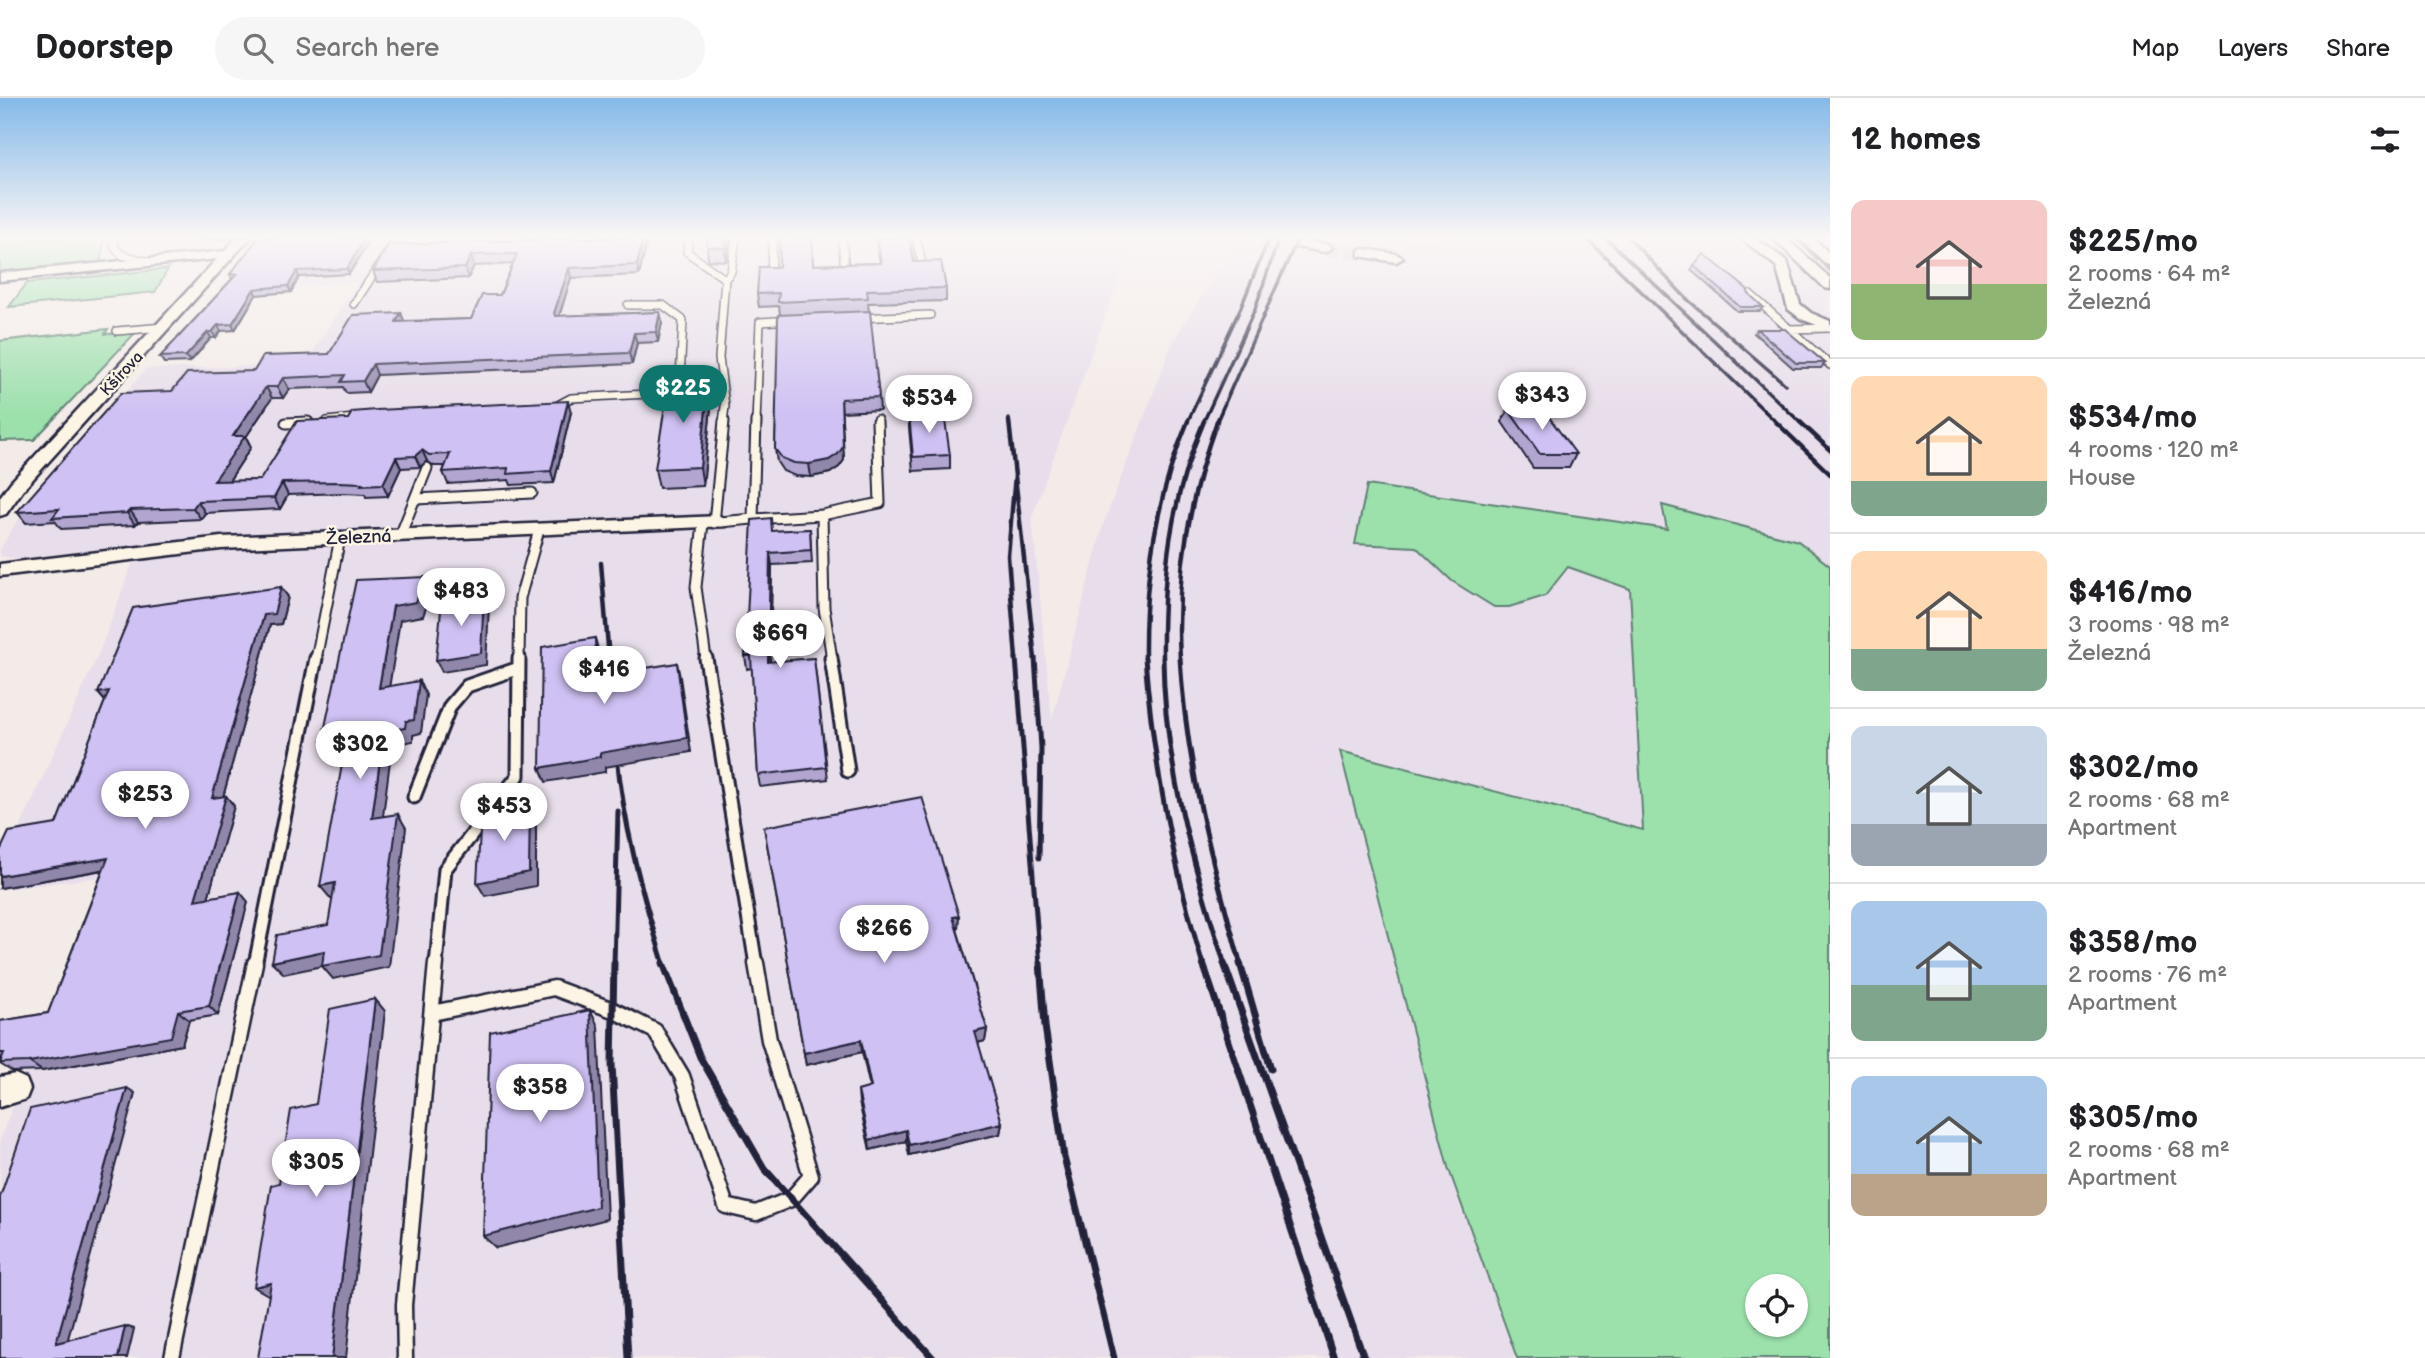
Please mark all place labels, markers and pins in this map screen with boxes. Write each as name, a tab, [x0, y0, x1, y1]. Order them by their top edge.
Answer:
pin: $225	[642, 366, 724, 425]
pin: $343	[1501, 372, 1583, 432]
pin: $534	[888, 376, 970, 435]
pin: $483	[420, 568, 502, 628]
pin: $669	[739, 610, 821, 670]
pin: $416	[563, 646, 645, 706]
pin: $302	[319, 722, 401, 781]
pin: $253	[104, 772, 186, 831]
pin: $453	[463, 784, 545, 843]
pin: $266	[843, 906, 925, 965]
pin: $358	[499, 1065, 581, 1124]
pin: $305	[275, 1140, 357, 1199]

